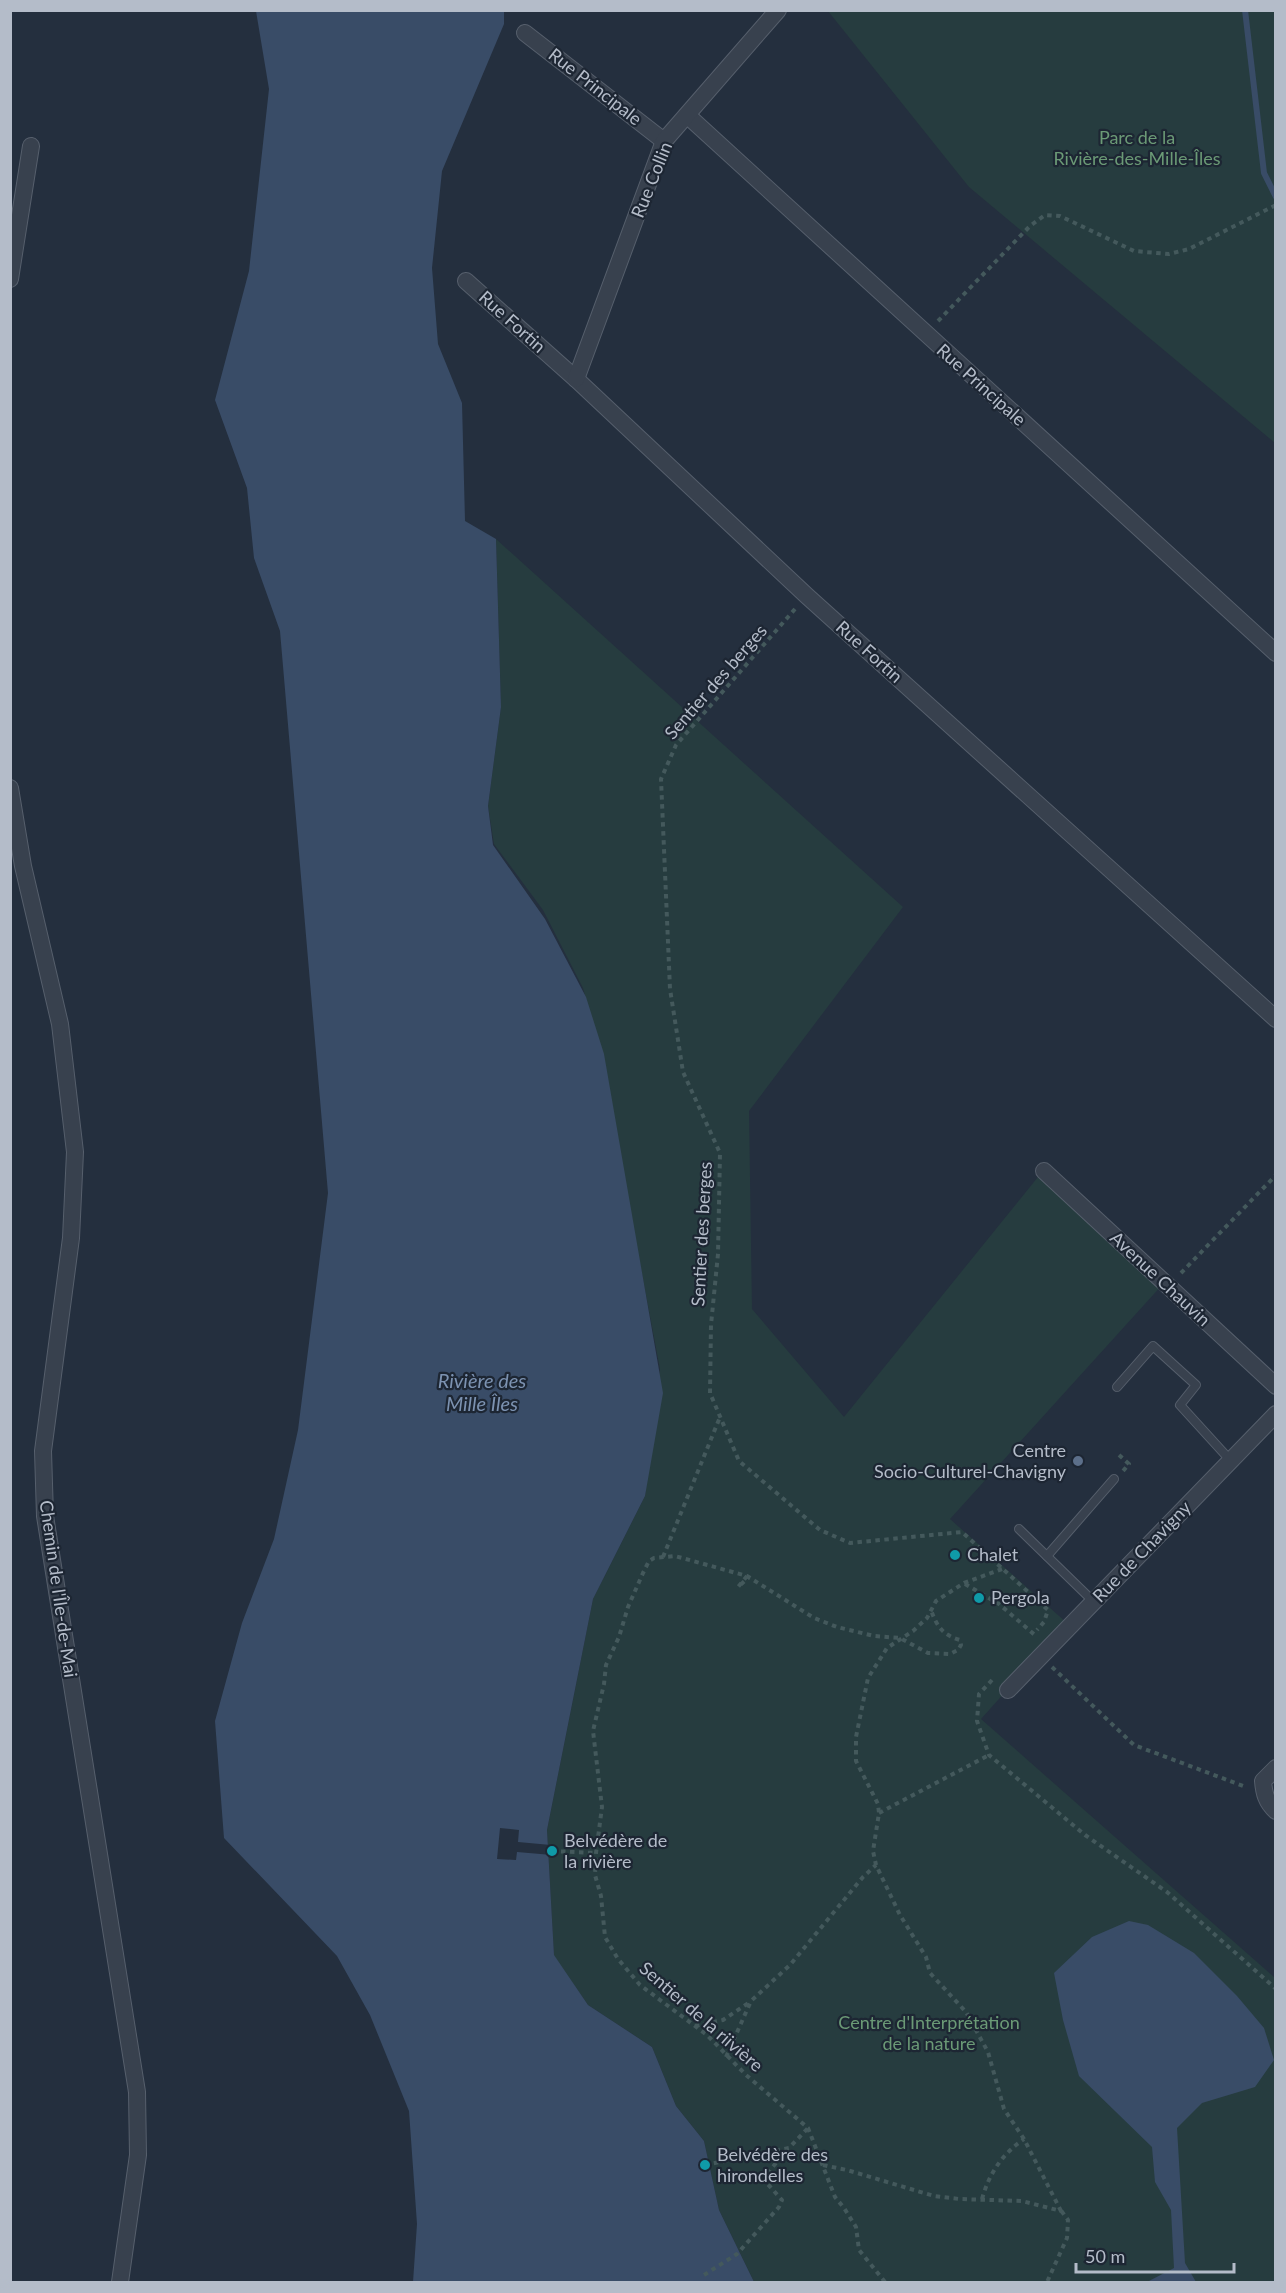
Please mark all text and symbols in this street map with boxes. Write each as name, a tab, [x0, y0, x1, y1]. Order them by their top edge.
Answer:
street label: Rue Principale	[545, 43, 647, 129]
park label: Parc de la Rivière-des-Mille-Îles	[1053, 126, 1221, 169]
street label: Rue Collin	[626, 138, 676, 221]
street label: Rue Fortin	[475, 286, 551, 357]
street label: Rue Principale	[933, 339, 1031, 430]
street label: Rue Fortin	[832, 616, 908, 687]
street label: Sentier des berges	[659, 619, 771, 743]
street label: Sentier des berges	[686, 1161, 716, 1307]
street label: Avenue Chauvin	[1106, 1226, 1215, 1330]
water label: Rivière des Mille Îles	[438, 1368, 526, 1415]
place label: Centre Socio-Culturel-Chavigny	[874, 1439, 1067, 1482]
marker: Centre Socio-Culturel-Chavigny	[1071, 1454, 1085, 1468]
street label: Rue de Chavigny	[1087, 1496, 1196, 1606]
street label: Chemin de l'Île-de-Mai	[36, 1499, 82, 1679]
place label: Chalet	[967, 1543, 1019, 1565]
marker: Chalet	[948, 1548, 962, 1562]
place label: Pergola	[991, 1586, 1050, 1608]
marker: Pergola	[972, 1591, 986, 1605]
place label: Belvédère de la rivière	[564, 1829, 667, 1872]
marker: Belvédère de la rivière	[545, 1844, 559, 1858]
street label: Sentier de la riivière	[635, 1957, 768, 2076]
park label: Centre d'Interprétation de la nature	[838, 2011, 1020, 2054]
place label: Belvédère des hirondelles	[717, 2143, 828, 2186]
marker: Belvédère des hirondelles	[698, 2158, 712, 2172]
scale bar	[1076, 2236, 1234, 2274]
text: 50 m	[1085, 2245, 1125, 2267]

